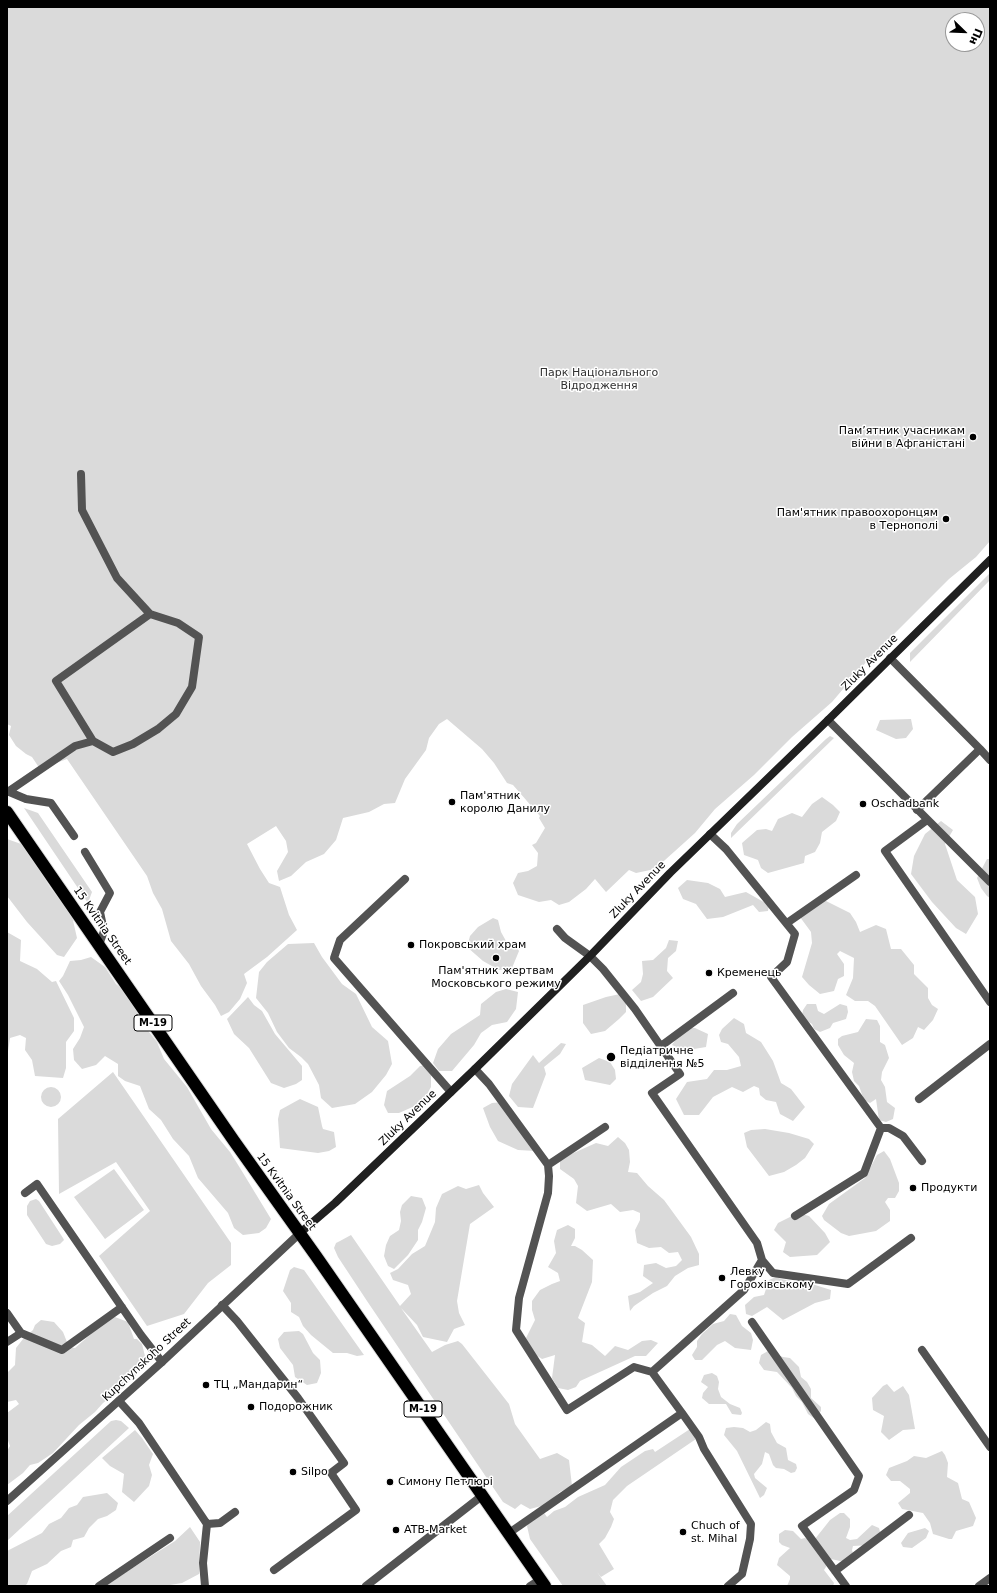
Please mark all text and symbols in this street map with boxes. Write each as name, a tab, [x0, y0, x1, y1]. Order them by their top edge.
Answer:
north arrow	[945, 12, 985, 52]
text: Пн	[966, 26, 985, 47]
park label: Парк Національного Відродження	[540, 366, 658, 392]
place label: Пам’ятник учасникам війни в Афганістані	[839, 424, 965, 450]
marker: Пам’ятник учасникам війни в Афганістані	[968, 432, 978, 442]
place label: Пам'ятник правоохоронцям в Тернополі	[777, 506, 938, 532]
marker: Пам'ятник правоохоронцям в Тернополі	[941, 514, 951, 524]
street label: Zluky Avenue	[839, 632, 901, 694]
place label: Пам'ятник королю Данилу	[460, 789, 550, 815]
marker: Пам'ятник королю Данилу	[447, 797, 457, 807]
place label: Oschadbank	[871, 797, 939, 811]
marker: Oschadbank	[858, 799, 868, 809]
street label: Zluky Avenue	[607, 859, 669, 921]
street label: 15 Kvitnia Street	[70, 884, 134, 968]
place label: Покровський храм	[419, 938, 526, 952]
marker: Покровський храм	[406, 940, 416, 950]
marker: Пам'ятник жертвам Московського режиму	[491, 953, 501, 963]
place label: Пам'ятник жертвам Московського режиму	[431, 964, 561, 990]
place label: Кременець	[717, 966, 782, 980]
marker: Кременець	[704, 968, 714, 978]
road number: М-19	[134, 1015, 172, 1031]
place label: Педіатричне відділення №5	[620, 1044, 705, 1070]
marker: Педіатричне відділення №5	[605, 1051, 617, 1063]
street label: Zluky Avenue	[377, 1087, 439, 1149]
street label: 15 Kvitnia Street	[254, 1151, 318, 1233]
place label: Продукти	[921, 1181, 977, 1195]
marker: Продукти	[908, 1183, 918, 1193]
place label: Левку Горохівському	[730, 1265, 814, 1291]
marker: Левку Горохівському	[717, 1273, 727, 1283]
street label: Kupchynskoho Street	[100, 1316, 194, 1404]
place label: ТЦ „Мандарин“	[214, 1378, 303, 1392]
marker: ТЦ „Мандарин“	[201, 1380, 211, 1390]
place label: Подорожник	[259, 1400, 333, 1414]
road number: М-19	[404, 1401, 442, 1417]
marker: Подорожник	[246, 1402, 256, 1412]
place label: Silpo	[301, 1465, 328, 1479]
marker: Silpo	[288, 1467, 298, 1477]
place label: Симону Петлюрі	[398, 1475, 493, 1489]
marker: Симону Петлюрі	[385, 1477, 395, 1487]
place label: Chuch of st. Mihal	[691, 1519, 740, 1545]
place label: ATB-Market	[404, 1523, 467, 1537]
marker: ATB-Market	[391, 1525, 401, 1535]
marker: Chuch of st. Mihal	[678, 1527, 688, 1537]

